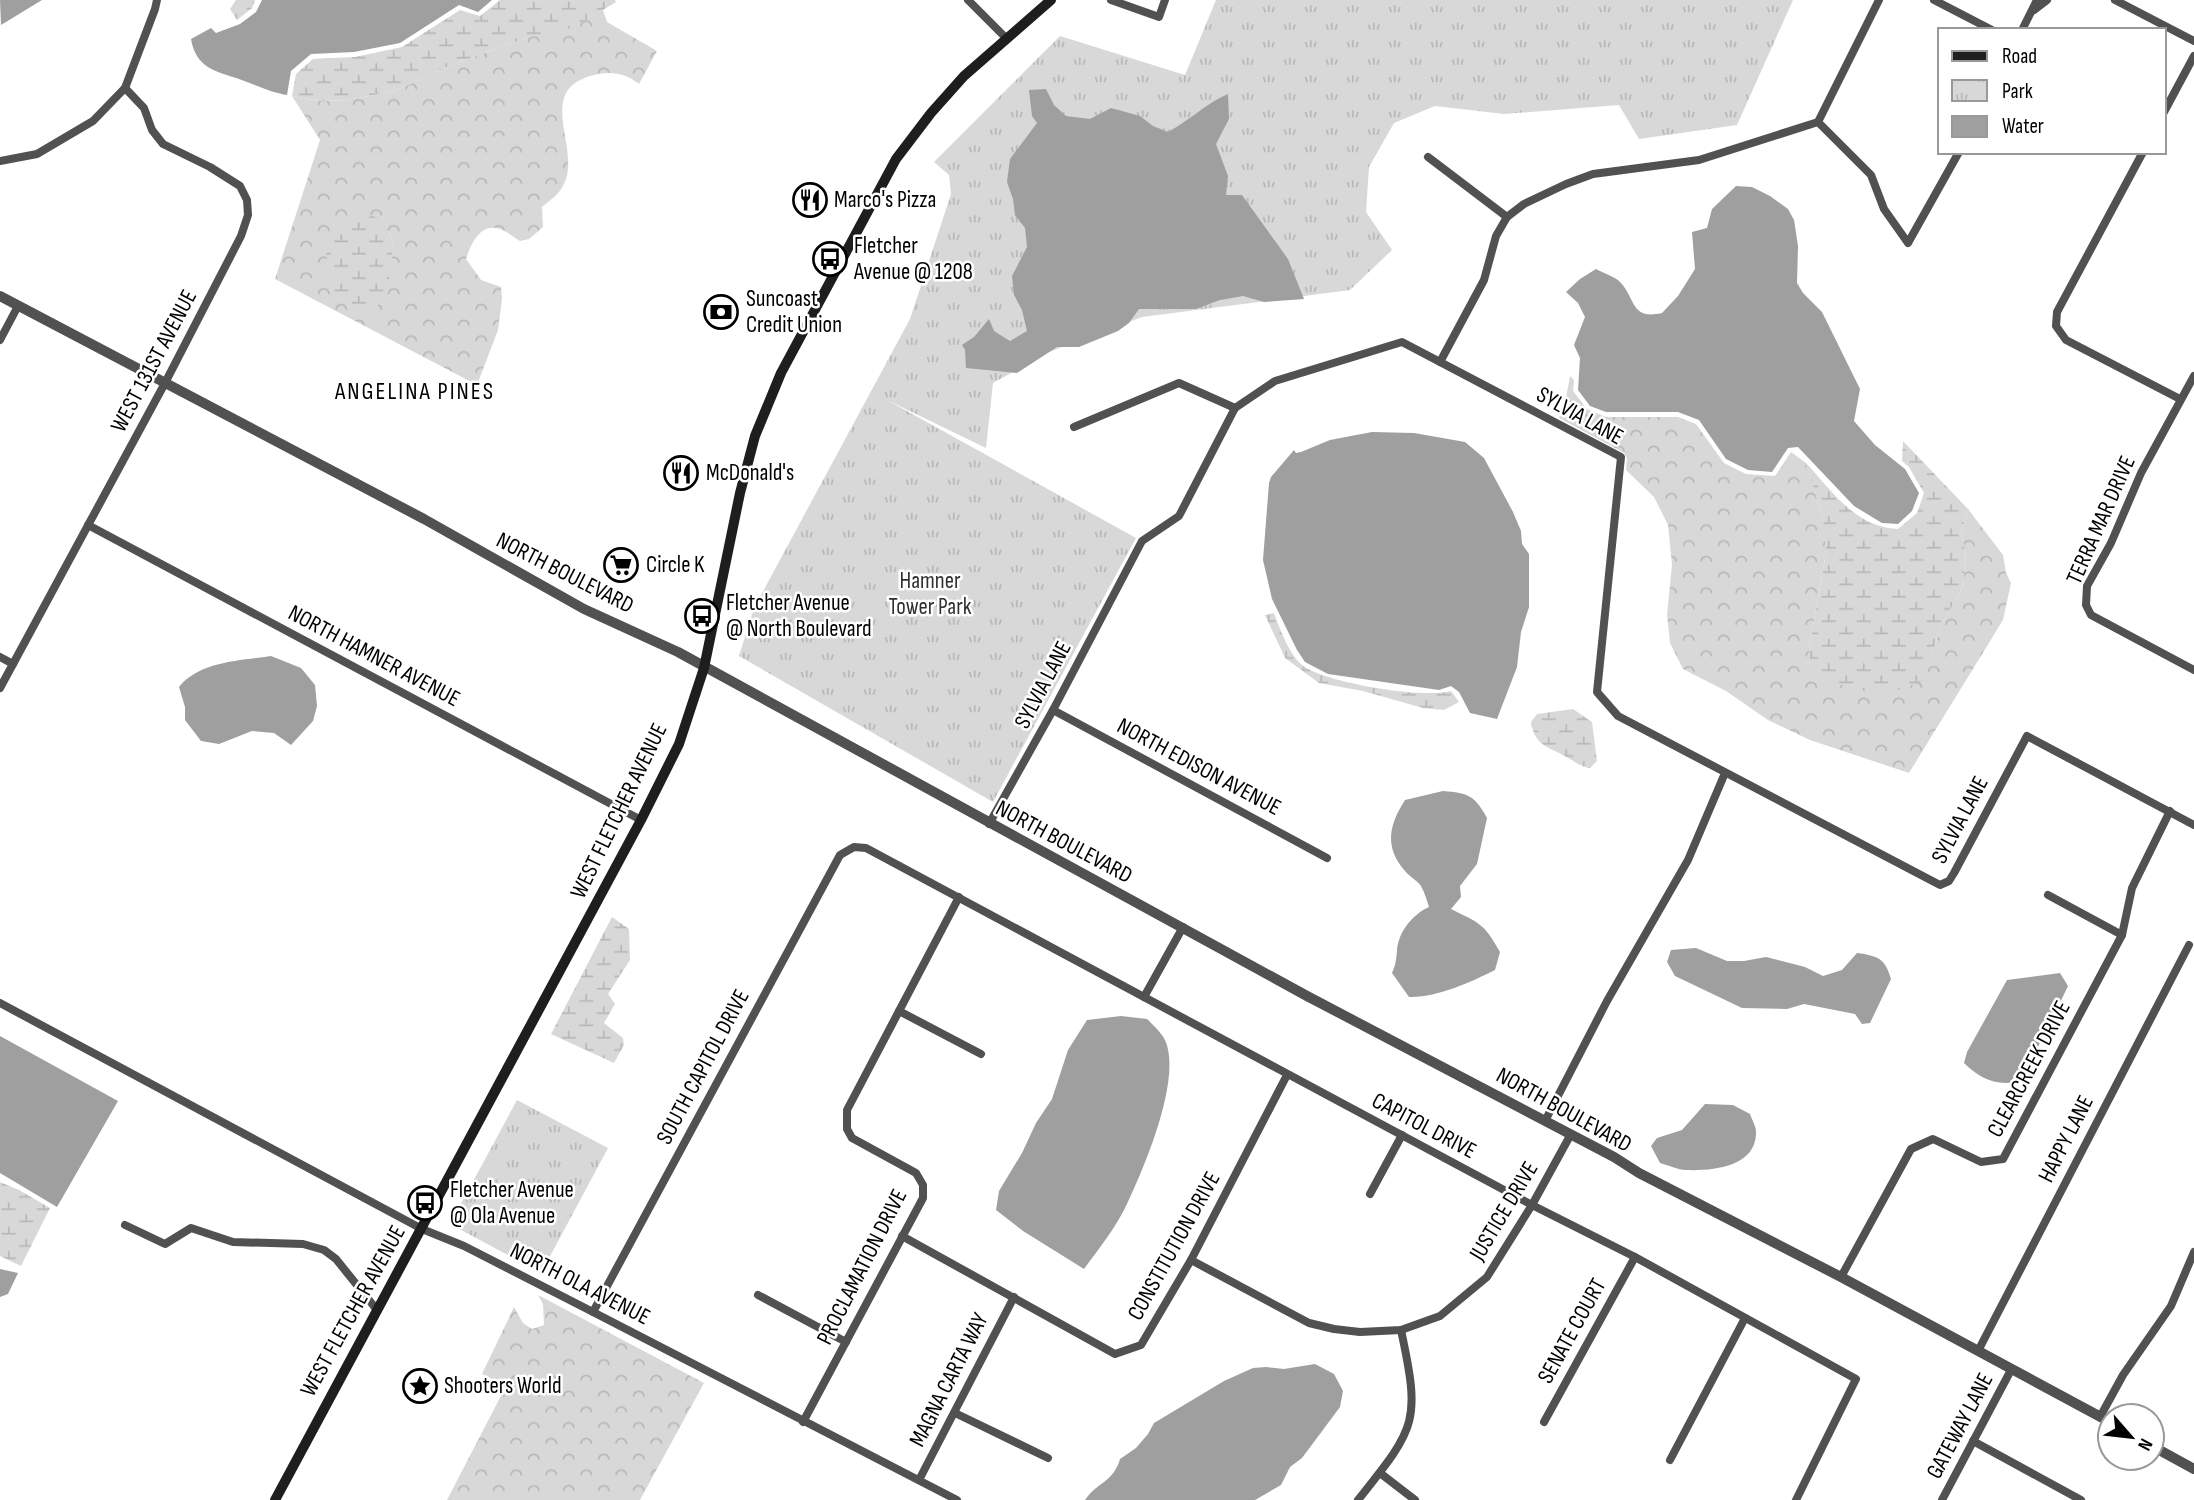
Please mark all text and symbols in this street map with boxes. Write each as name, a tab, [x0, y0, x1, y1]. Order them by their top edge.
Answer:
legend	[1938, 28, 2166, 154]
text: Road	[2002, 44, 2037, 69]
text: Park	[2002, 79, 2033, 104]
text: Water	[2002, 114, 2044, 139]
restaurant icon: Marco's Pizza	[791, 181, 829, 219]
place label: Marco's Pizza	[834, 186, 936, 214]
place label: Fletcher Avenue @ 1208	[853, 232, 973, 286]
bus stop icon: Fletcher Avenue @ 1208	[811, 240, 849, 278]
street label: WEST 131ST AVENUE	[105, 285, 203, 437]
place label: Suncoast Credit Union	[746, 285, 842, 339]
bank icon: Suncoast Credit Union	[702, 293, 740, 331]
district label: ANGELINA PINES	[334, 377, 495, 406]
street label: SYLVIA LANE	[1532, 381, 1628, 451]
street label: TERRA MAR DRIVE	[2060, 451, 2142, 589]
restaurant icon: McDonald's	[662, 454, 700, 492]
place label: McDonald's	[706, 459, 794, 487]
street label: NORTH BOULEVARD	[492, 526, 638, 620]
supermarket icon: Circle K	[602, 546, 640, 584]
place label: Circle K	[646, 551, 705, 579]
park label: Hamner Tower Park	[888, 567, 972, 621]
place label: Fletcher Avenue @ North Boulevard	[726, 589, 872, 643]
bus stop icon: Fletcher Avenue @ North Boulevard	[683, 597, 721, 635]
street label: NORTH HAMNER AVENUE	[283, 599, 465, 713]
street label: SYLVIA LANE	[1008, 637, 1078, 733]
street label: NORTH EDISON AVENUE	[1112, 712, 1286, 822]
street label: WEST FLETCHER AVENUE	[564, 719, 674, 903]
street label: SYLVIA LANE	[1925, 772, 1995, 868]
street label: NORTH BOULEVARD	[991, 794, 1137, 890]
street label: SOUTH CAPITOL DRIVE	[650, 985, 756, 1149]
street label: CLEARCREEK DRIVE	[1981, 996, 2077, 1142]
street label: NORTH BOULEVARD	[1491, 1061, 1637, 1159]
street label: CAPITOL DRIVE	[1367, 1087, 1481, 1165]
street label: HAPPY LANE	[2032, 1091, 2100, 1187]
street label: JUSTICE DRIVE	[1463, 1156, 1544, 1266]
street label: CONSTITUTION DRIVE	[1122, 1167, 1226, 1325]
place label: Fletcher Avenue @ Ola Avenue	[450, 1176, 574, 1230]
bus stop icon: Fletcher Avenue @ Ola Avenue	[406, 1184, 444, 1222]
street label: PROCLAMATION DRIVE	[811, 1184, 913, 1350]
street label: WEST FLETCHER AVENUE	[294, 1221, 412, 1401]
street label: NORTH OLA AVENUE	[505, 1237, 655, 1331]
street label: SENATE COURT	[1532, 1274, 1612, 1388]
street label: MAGNA CARTA WAY	[903, 1308, 995, 1451]
place icon: Shooters World	[401, 1367, 439, 1405]
street label: GATEWAY LANE	[1921, 1368, 1999, 1484]
place label: Shooters World	[444, 1372, 562, 1400]
north arrow	[2096, 1402, 2166, 1472]
text: N	[2132, 1434, 2157, 1454]

